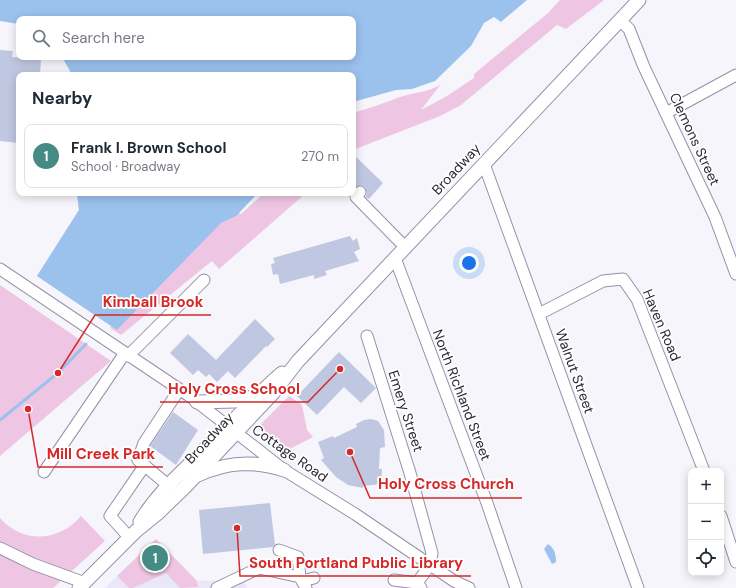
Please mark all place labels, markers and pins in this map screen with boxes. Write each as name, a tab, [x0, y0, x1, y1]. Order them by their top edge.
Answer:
callout: Kimball Brook	[95, 288, 211, 315]
callout: Holy Cross School	[160, 375, 308, 402]
callout: Mill Creek Park	[38, 440, 163, 467]
callout: Holy Cross Church	[370, 471, 522, 498]
pin: 1	[142, 543, 168, 573]
callout: South Portland Public Library	[240, 549, 471, 576]

